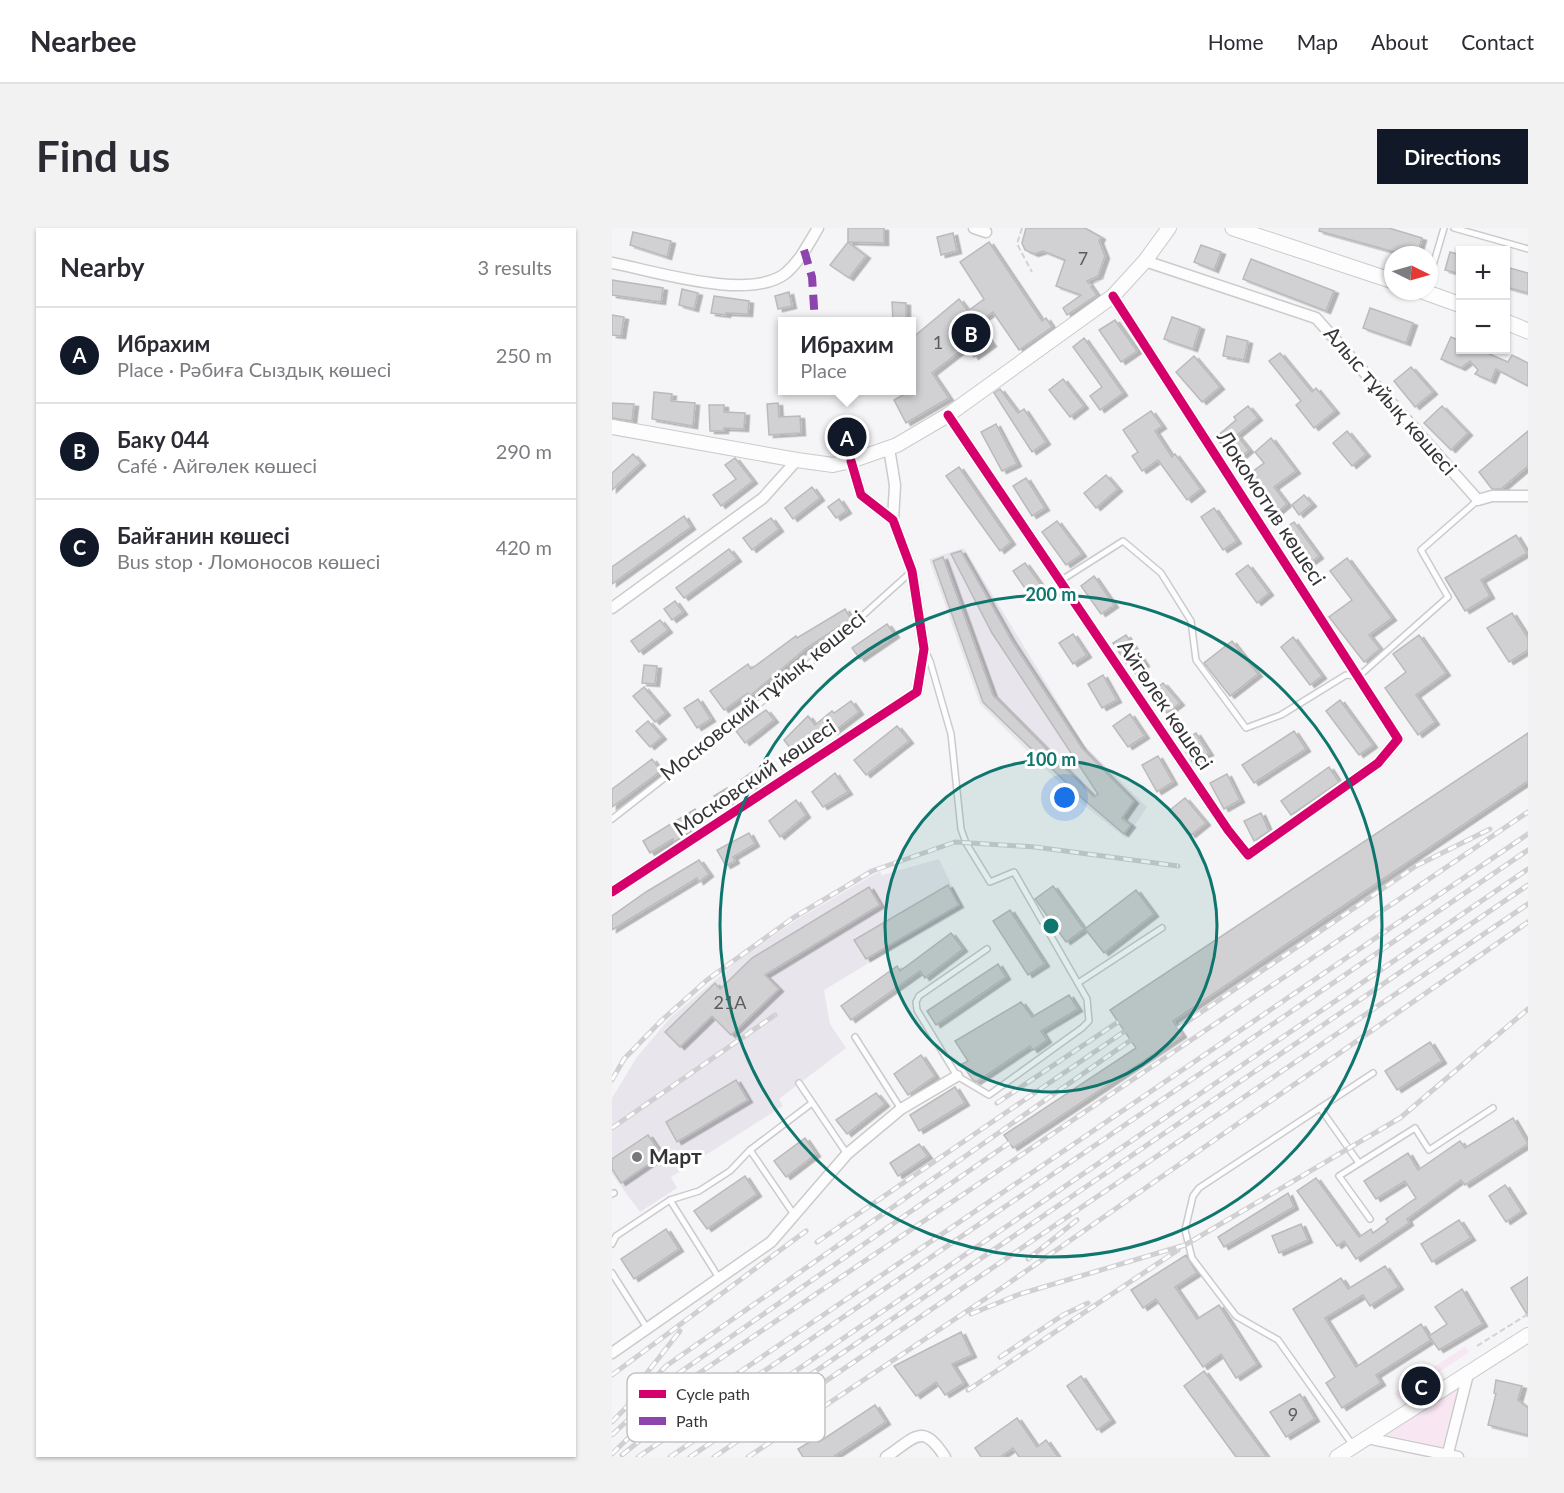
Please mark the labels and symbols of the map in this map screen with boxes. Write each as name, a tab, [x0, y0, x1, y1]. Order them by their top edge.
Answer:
north arrow	[1384, 246, 1438, 300]
house number: 7	[1078, 247, 1088, 269]
pin: B	[952, 310, 990, 356]
street label: Алыс тұйық көшесі	[1320, 320, 1463, 480]
house number: 1	[933, 331, 943, 353]
pin: A	[828, 414, 866, 460]
street label: Локомотив көшесі	[1212, 424, 1332, 589]
text: 200 m	[1026, 583, 1076, 605]
street label: Московский тұйық көшесі	[655, 605, 869, 785]
street label: Айгөлек көшесі	[1114, 634, 1219, 774]
street label: Московский көшесі	[668, 713, 840, 840]
text: 100 m	[1026, 748, 1076, 770]
your location	[1050, 783, 1079, 812]
centre of rings	[1041, 916, 1061, 936]
house number: 21А	[713, 991, 747, 1013]
place label: Март	[649, 1143, 702, 1168]
marker: Март	[630, 1150, 644, 1164]
pin: C	[1402, 1364, 1440, 1408]
legend	[627, 1373, 825, 1442]
text: Cycle path	[676, 1384, 750, 1403]
house number: 9	[1288, 1403, 1298, 1425]
text: Path	[676, 1411, 708, 1430]

